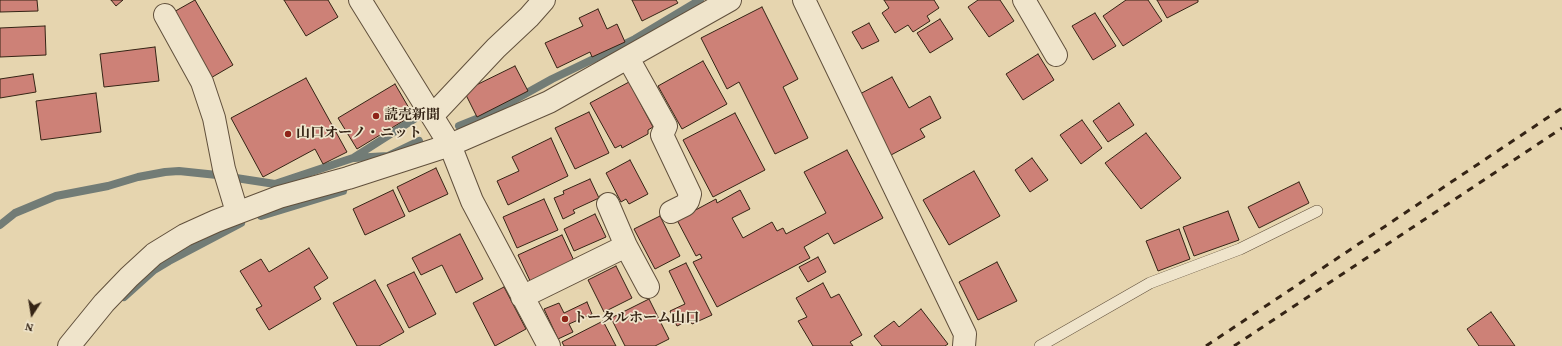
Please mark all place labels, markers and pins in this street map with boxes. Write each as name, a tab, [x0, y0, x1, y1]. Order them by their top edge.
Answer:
place label: 読売新聞	[384, 108, 440, 124]
marker: 読売新聞	[371, 111, 381, 121]
place label: 山口オーノ・ニット	[296, 126, 422, 142]
marker: 山口オーノ・ニット	[283, 129, 293, 139]
place label: トータルホーム山口	[573, 311, 699, 327]
marker: トータルホーム山口	[560, 314, 570, 324]

